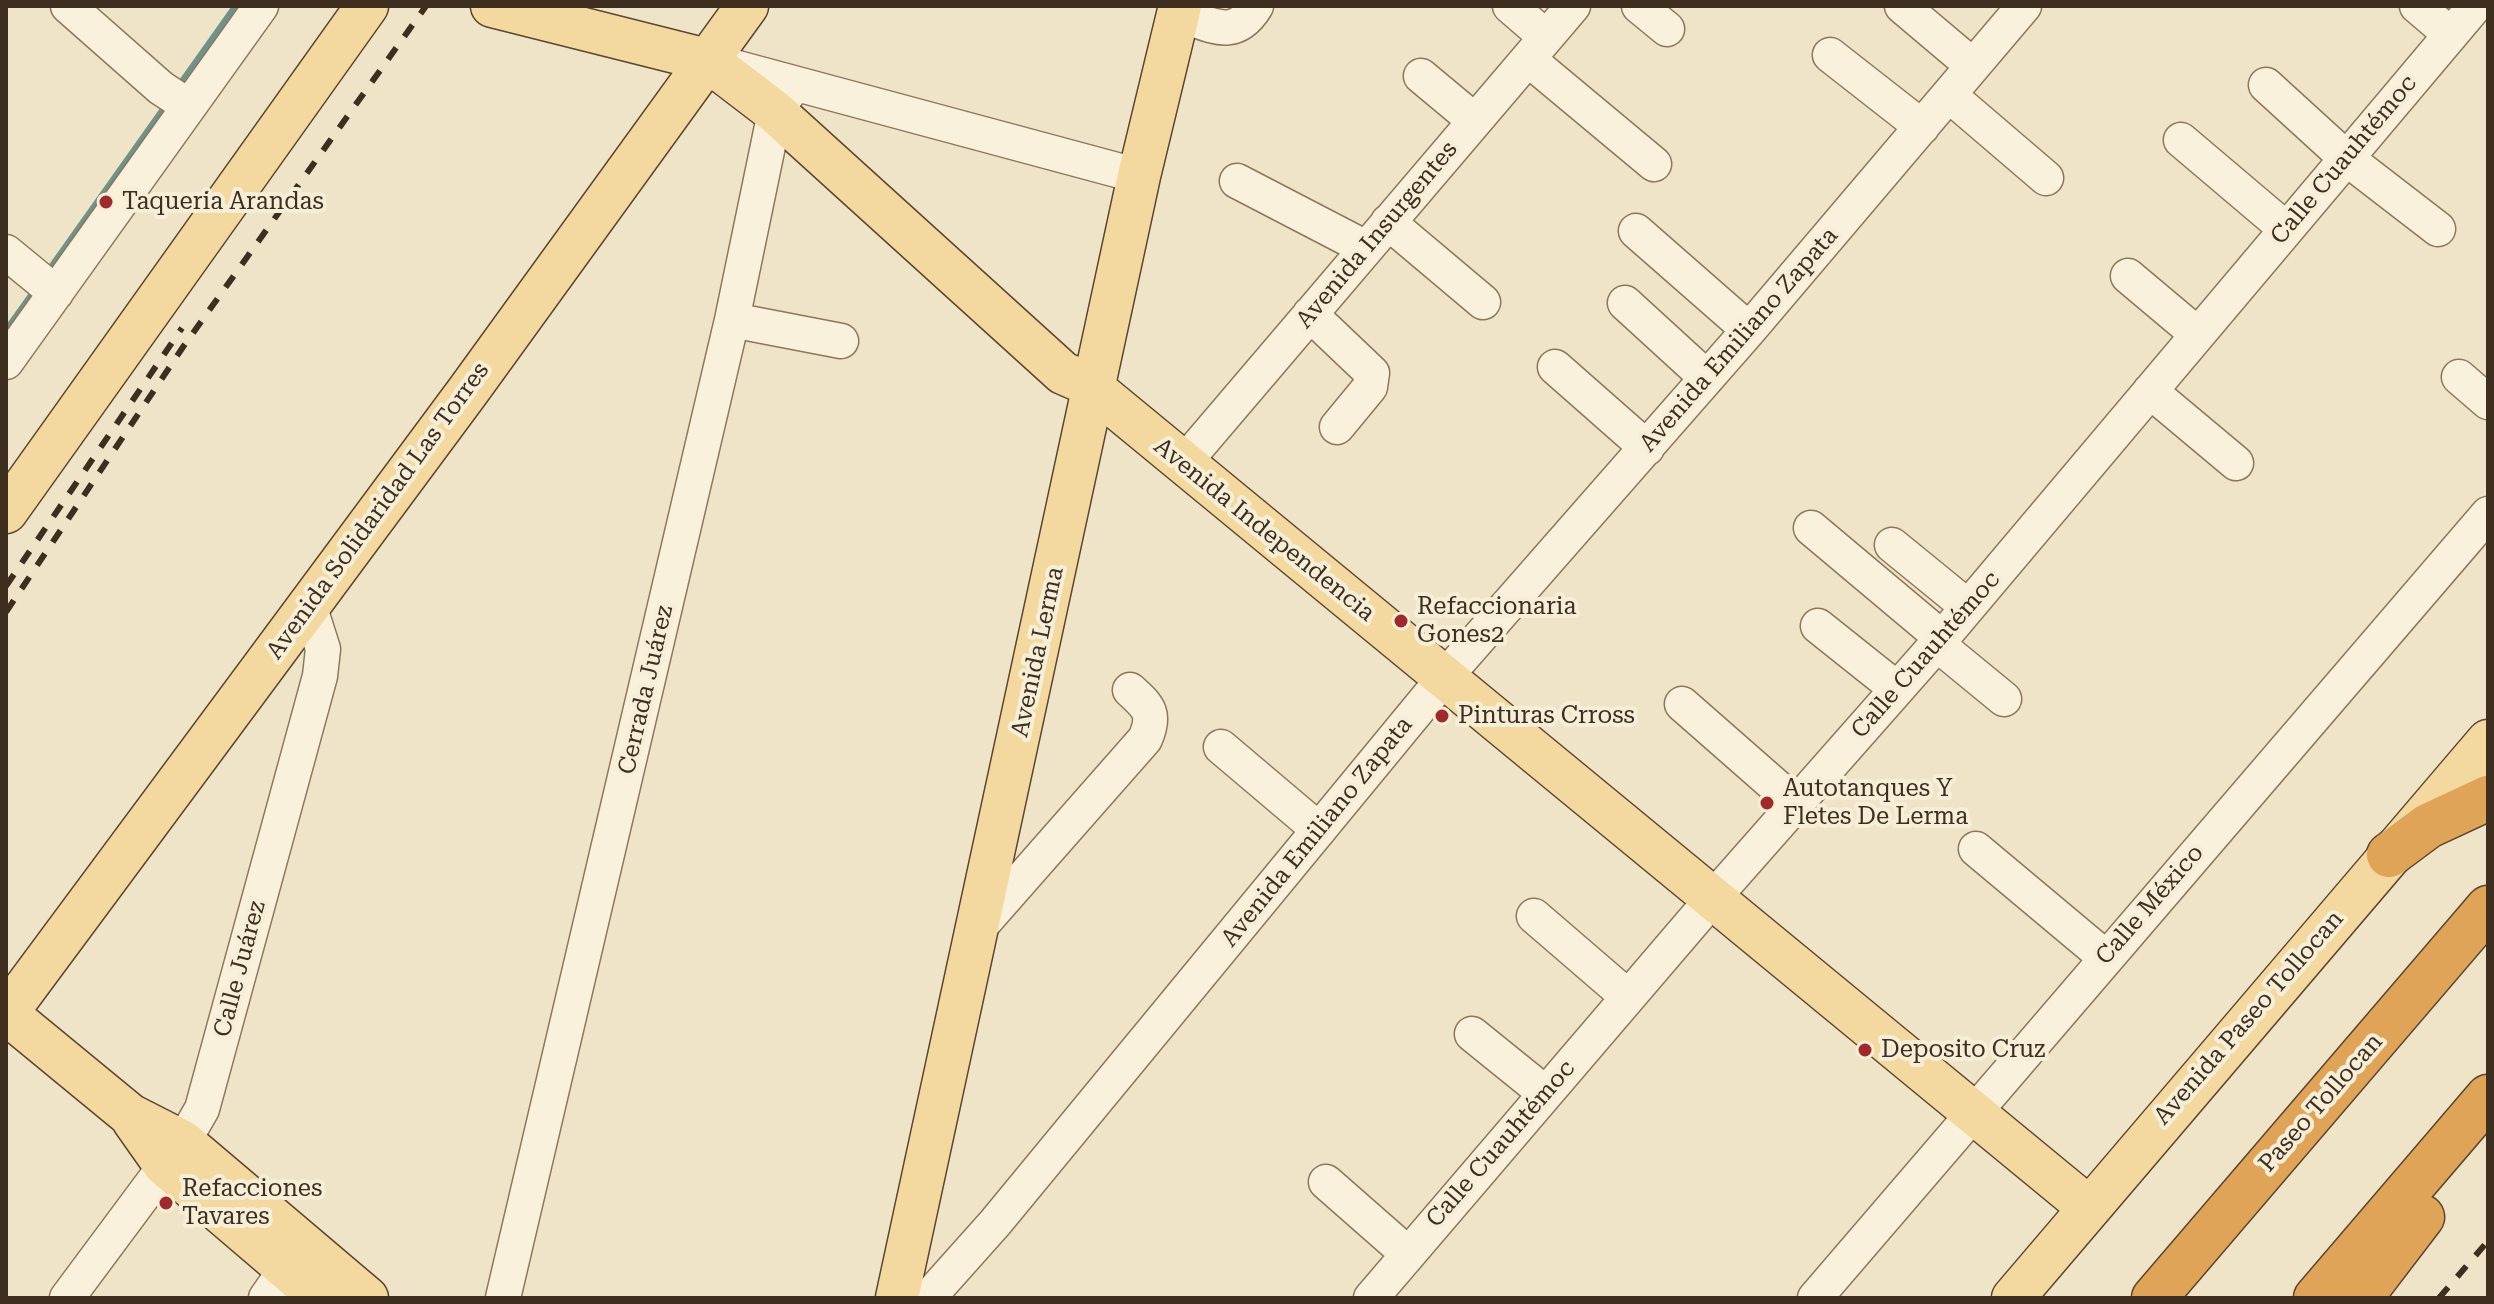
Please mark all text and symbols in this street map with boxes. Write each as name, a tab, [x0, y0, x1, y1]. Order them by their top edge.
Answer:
street label: Calle Cuauhtémoc	[2265, 70, 2423, 250]
street label: Avenida Insurgentes	[1290, 136, 1464, 334]
place label: Taqueria Arandas	[122, 188, 324, 216]
marker: Taqueria Arandas	[97, 193, 115, 211]
street label: Avenida Emiliano Zapata	[1634, 222, 1844, 458]
street label: Avenida Solidaridad Las Torres	[261, 357, 495, 665]
street label: Avenida Independencia	[1148, 432, 1380, 628]
street label: Avenida Lerma	[1006, 564, 1070, 740]
street label: Calle Cuauhtémoc	[1846, 566, 2006, 744]
place label: Refaccionaria Gones2	[1417, 593, 1576, 649]
street label: Cerrada Juárez	[613, 603, 679, 777]
marker: Refaccionaria Gones2	[1392, 612, 1410, 630]
place label: Pinturas Crross	[1458, 702, 1635, 730]
marker: Pinturas Crross	[1433, 707, 1451, 725]
street label: Avenida Emiliano Zapata	[1215, 711, 1419, 953]
place label: Autotanques Y Fletes De Lerma	[1783, 775, 1968, 831]
marker: Autotanques Y Fletes De Lerma	[1758, 794, 1776, 812]
street label: Calle México	[2090, 839, 2210, 971]
street label: Calle Juárez	[208, 898, 272, 1040]
street label: Avenida Paseo Tollocan	[2148, 905, 2350, 1131]
street label: Paseo Tollocan	[2253, 1028, 2389, 1178]
place label: Deposito Cruz	[1881, 1036, 2045, 1064]
marker: Deposito Cruz	[1856, 1041, 1874, 1059]
street label: Calle Cuauhtémoc	[1421, 1055, 1581, 1233]
place label: Refacciones Tavares	[182, 1175, 322, 1231]
marker: Refacciones Tavares	[157, 1194, 175, 1212]

